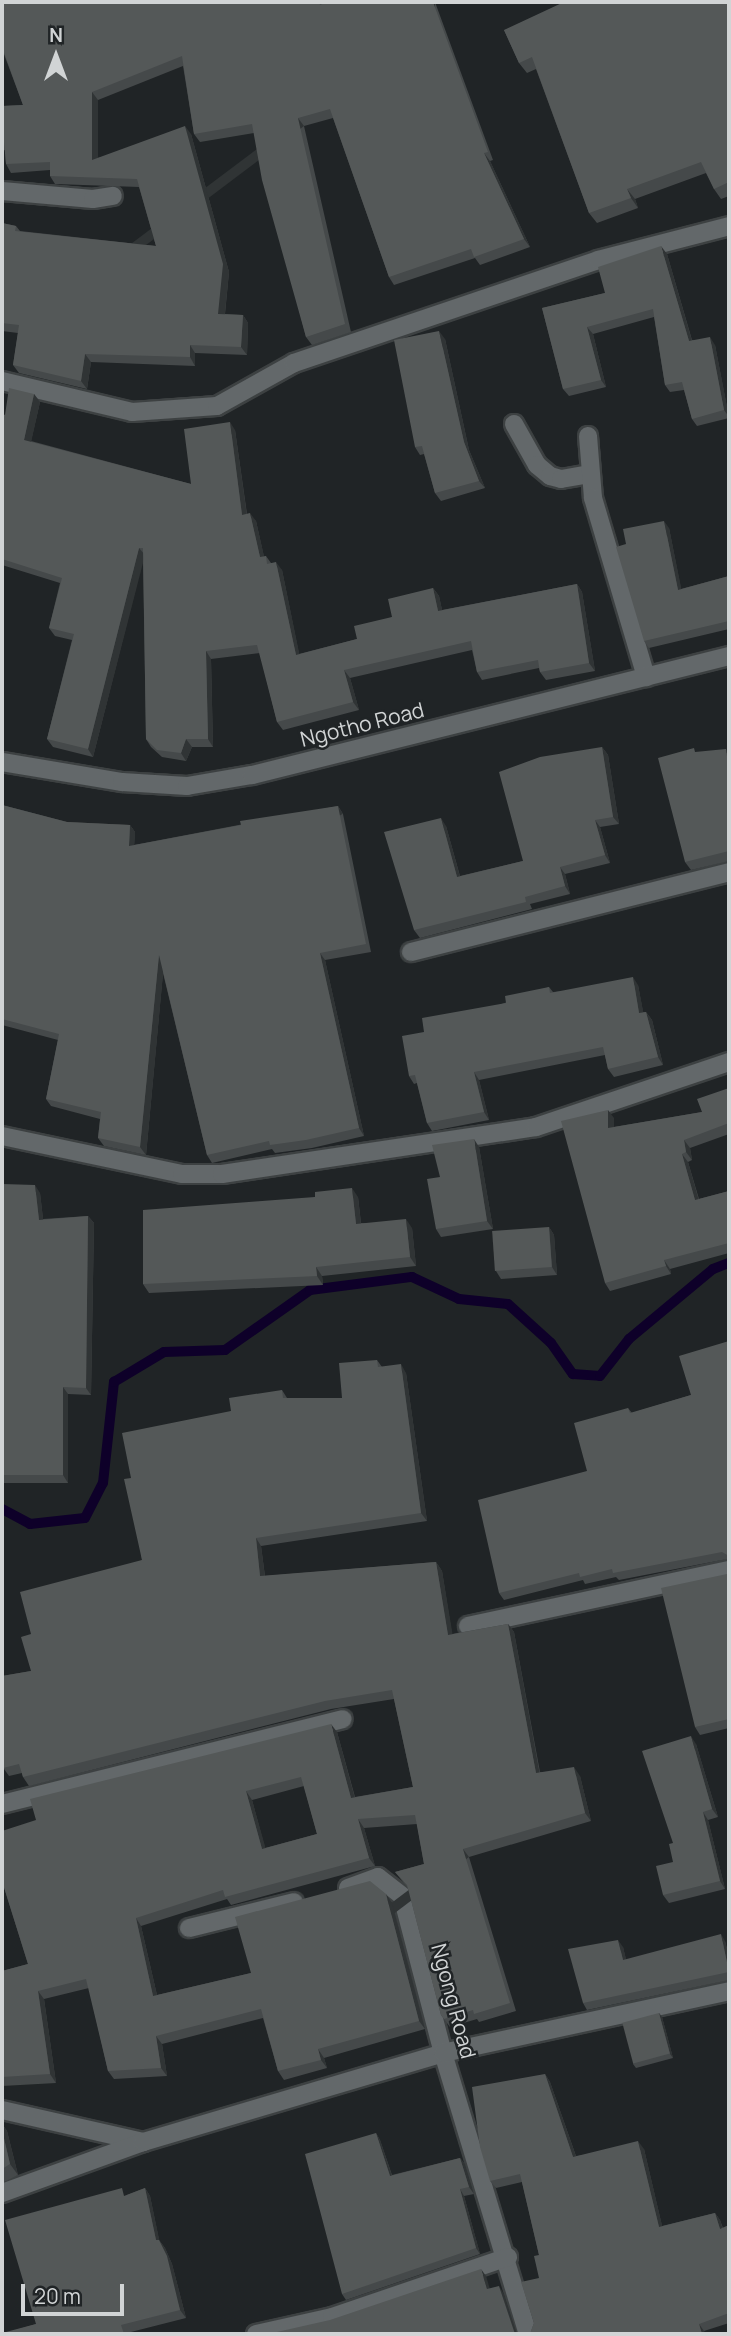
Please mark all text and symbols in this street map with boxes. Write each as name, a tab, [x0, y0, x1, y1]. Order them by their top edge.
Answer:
north arrow	[21, 21, 91, 91]
text: N	[49, 22, 63, 48]
street label: Ngotho Road	[298, 696, 426, 752]
street label: Ngong Road	[427, 1941, 481, 2061]
scale bar	[24, 2270, 128, 2314]
text: 20 m	[34, 2282, 81, 2310]

